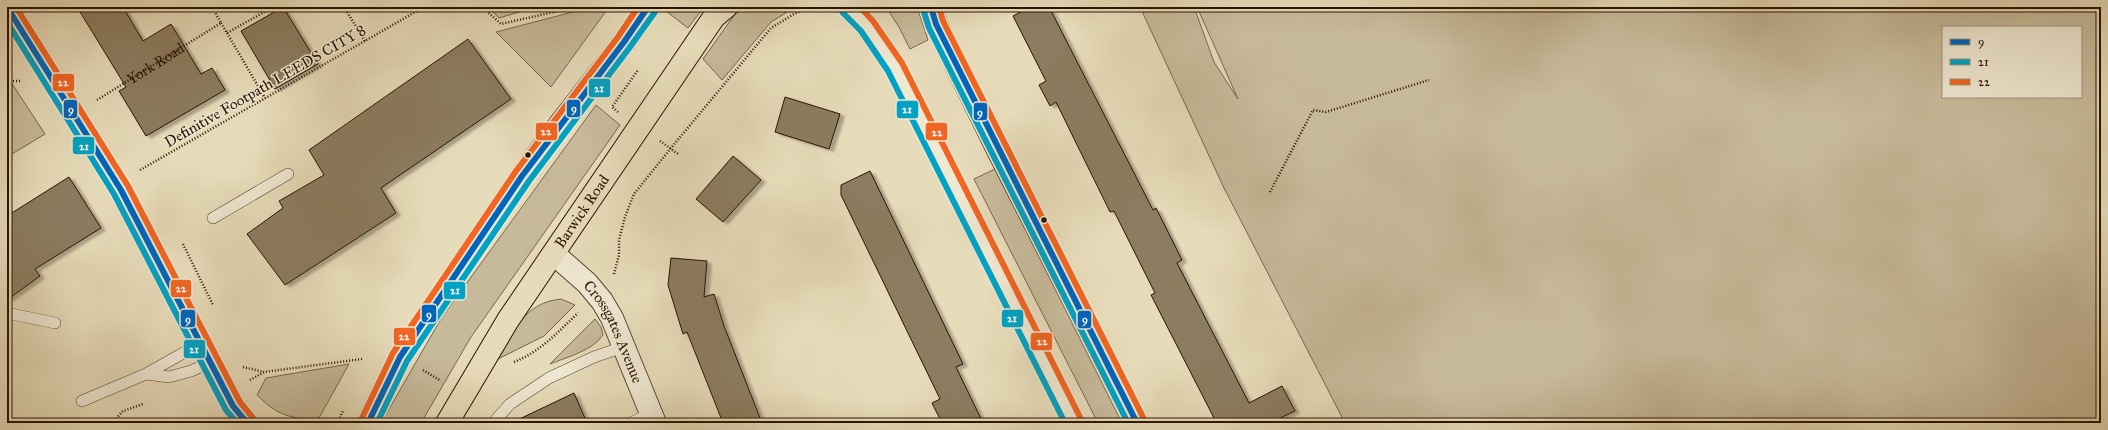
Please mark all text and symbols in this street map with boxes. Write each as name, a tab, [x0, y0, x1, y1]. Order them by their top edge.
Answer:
street label: Definitive Footpath LEEDS CITY 8	[161, 21, 369, 151]
legend	[1942, 26, 2082, 98]
text: 9	[1978, 35, 1984, 49]
street label: York Road	[124, 39, 188, 88]
text: 21	[1978, 55, 1989, 69]
line badge: 22	[52, 73, 75, 92]
text: 22	[1978, 75, 1990, 89]
text: 22	[58, 76, 69, 89]
line badge: 21	[588, 78, 611, 98]
text: 21	[594, 82, 605, 95]
line badge: 9	[63, 99, 78, 119]
line badge: 9	[566, 99, 581, 118]
line badge: 21	[896, 100, 919, 119]
text: 9	[571, 102, 577, 116]
line badge: 9	[973, 102, 988, 121]
text: 9	[68, 103, 74, 117]
text: 21	[902, 103, 913, 116]
text: 9	[977, 106, 983, 120]
line badge: 22	[535, 122, 558, 141]
line badge: 22	[925, 122, 948, 141]
text: 22	[541, 125, 552, 138]
text: 22	[932, 126, 943, 139]
line badge: 21	[72, 136, 95, 155]
text: 21	[79, 140, 90, 153]
unlabelled marker	[523, 150, 533, 160]
street label: Barwick Road	[551, 171, 613, 251]
unlabelled marker	[1039, 215, 1049, 225]
street label: Crossgates Avenue	[580, 277, 647, 386]
line badge: 22	[170, 279, 192, 298]
line badge: 21	[443, 281, 466, 300]
text: 22	[176, 282, 187, 295]
text: 21	[450, 284, 461, 297]
line badge: 9	[421, 304, 437, 323]
text: 9	[426, 308, 432, 322]
line badge: 9	[180, 309, 196, 328]
line badge: 21	[1001, 309, 1024, 328]
line badge: 9	[1077, 310, 1092, 329]
text: 21	[1007, 312, 1018, 325]
text: 9	[185, 313, 191, 327]
text: 9	[1082, 313, 1088, 327]
line badge: 22	[393, 327, 416, 346]
text: 22	[399, 330, 410, 343]
line badge: 22	[1030, 332, 1053, 351]
text: 22	[1037, 335, 1048, 348]
line badge: 21	[183, 339, 206, 359]
text: 21	[189, 343, 200, 356]

